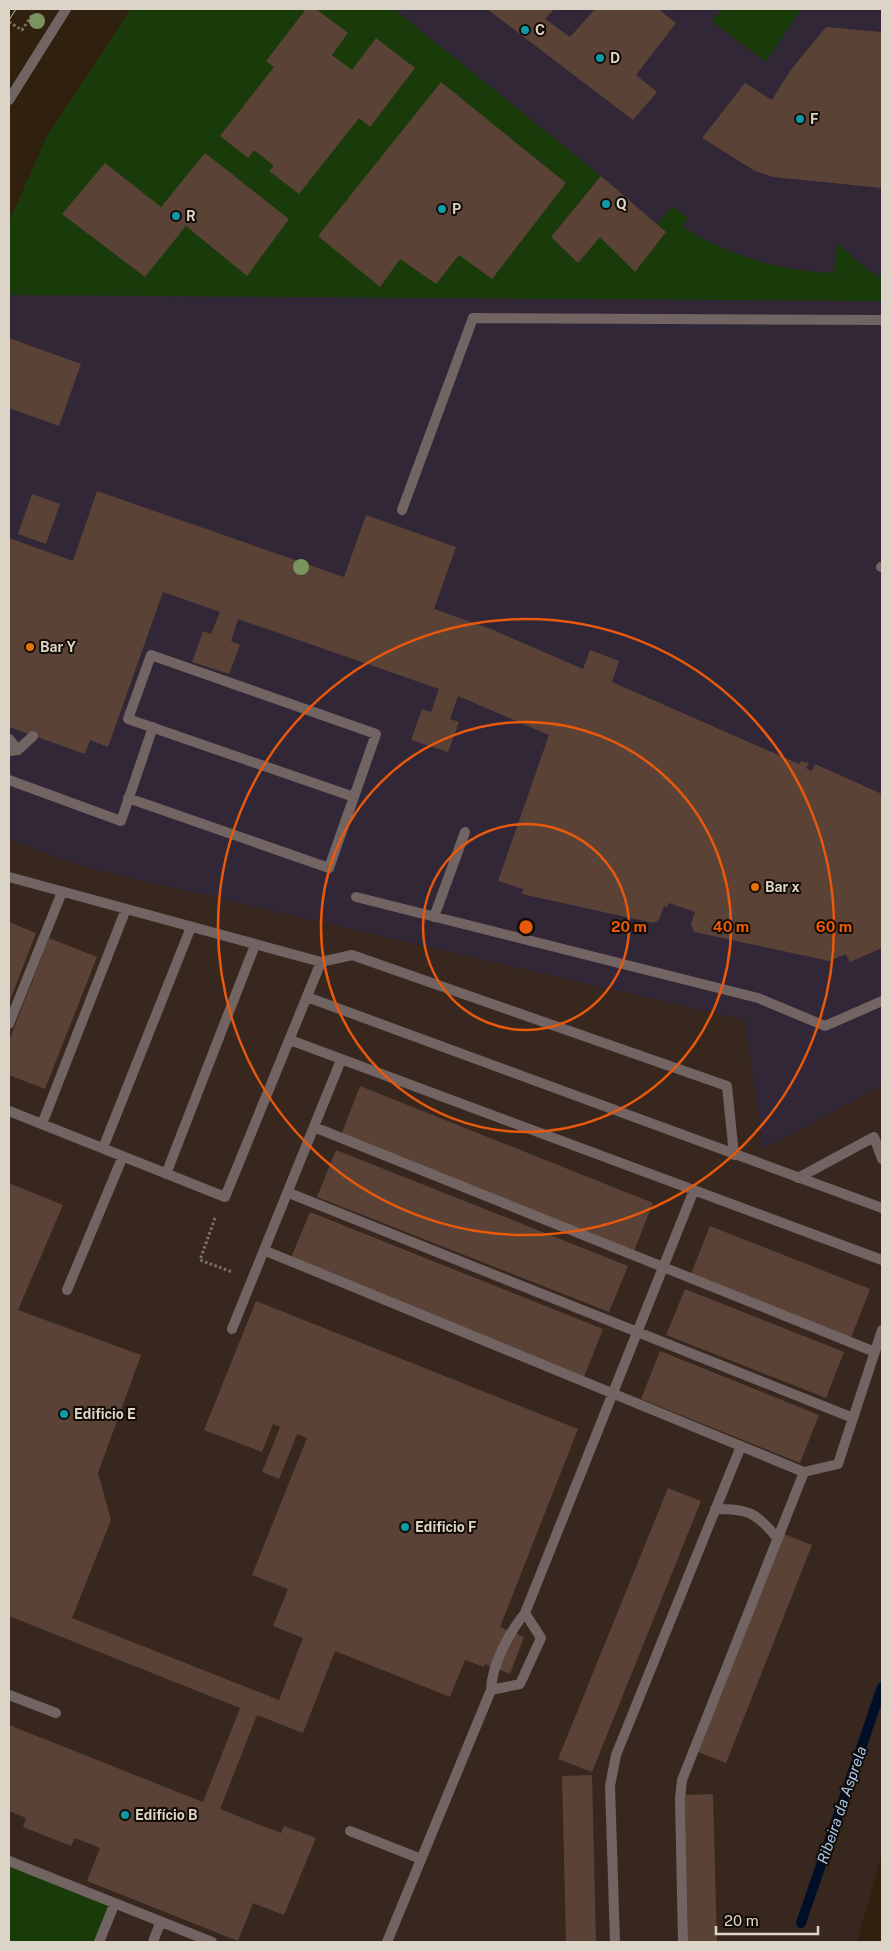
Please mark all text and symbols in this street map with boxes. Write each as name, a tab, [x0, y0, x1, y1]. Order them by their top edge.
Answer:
place label: C	[535, 22, 545, 38]
marker: C	[519, 24, 531, 36]
place label: D	[610, 50, 620, 66]
marker: D	[594, 52, 606, 64]
place label: F	[810, 111, 819, 127]
marker: F	[794, 113, 806, 125]
place label: Q	[616, 196, 627, 212]
marker: Q	[600, 198, 612, 210]
place label: P	[452, 201, 461, 217]
marker: P	[436, 203, 448, 215]
place label: R	[186, 208, 196, 224]
marker: R	[170, 210, 182, 222]
place label: Bar Y	[40, 639, 76, 655]
marker: Bar Y	[24, 641, 36, 653]
place label: Bar x	[765, 879, 800, 895]
marker: Bar x	[749, 881, 761, 893]
centre of rings	[517, 918, 535, 936]
text: 20 m	[611, 918, 647, 935]
text: 40 m	[713, 918, 749, 935]
text: 60 m	[816, 918, 852, 935]
place label: Edificio E	[74, 1406, 136, 1422]
marker: Edificio E	[58, 1408, 70, 1420]
place label: Edificio F	[415, 1519, 477, 1535]
marker: Edificio F	[399, 1521, 411, 1533]
water label: Ribeira da Asprela	[813, 1744, 870, 1866]
place label: Edifício B	[135, 1807, 198, 1823]
marker: Edifício B	[119, 1809, 131, 1821]
scale bar	[716, 1904, 818, 1936]
text: 20 m	[724, 1912, 759, 1929]

